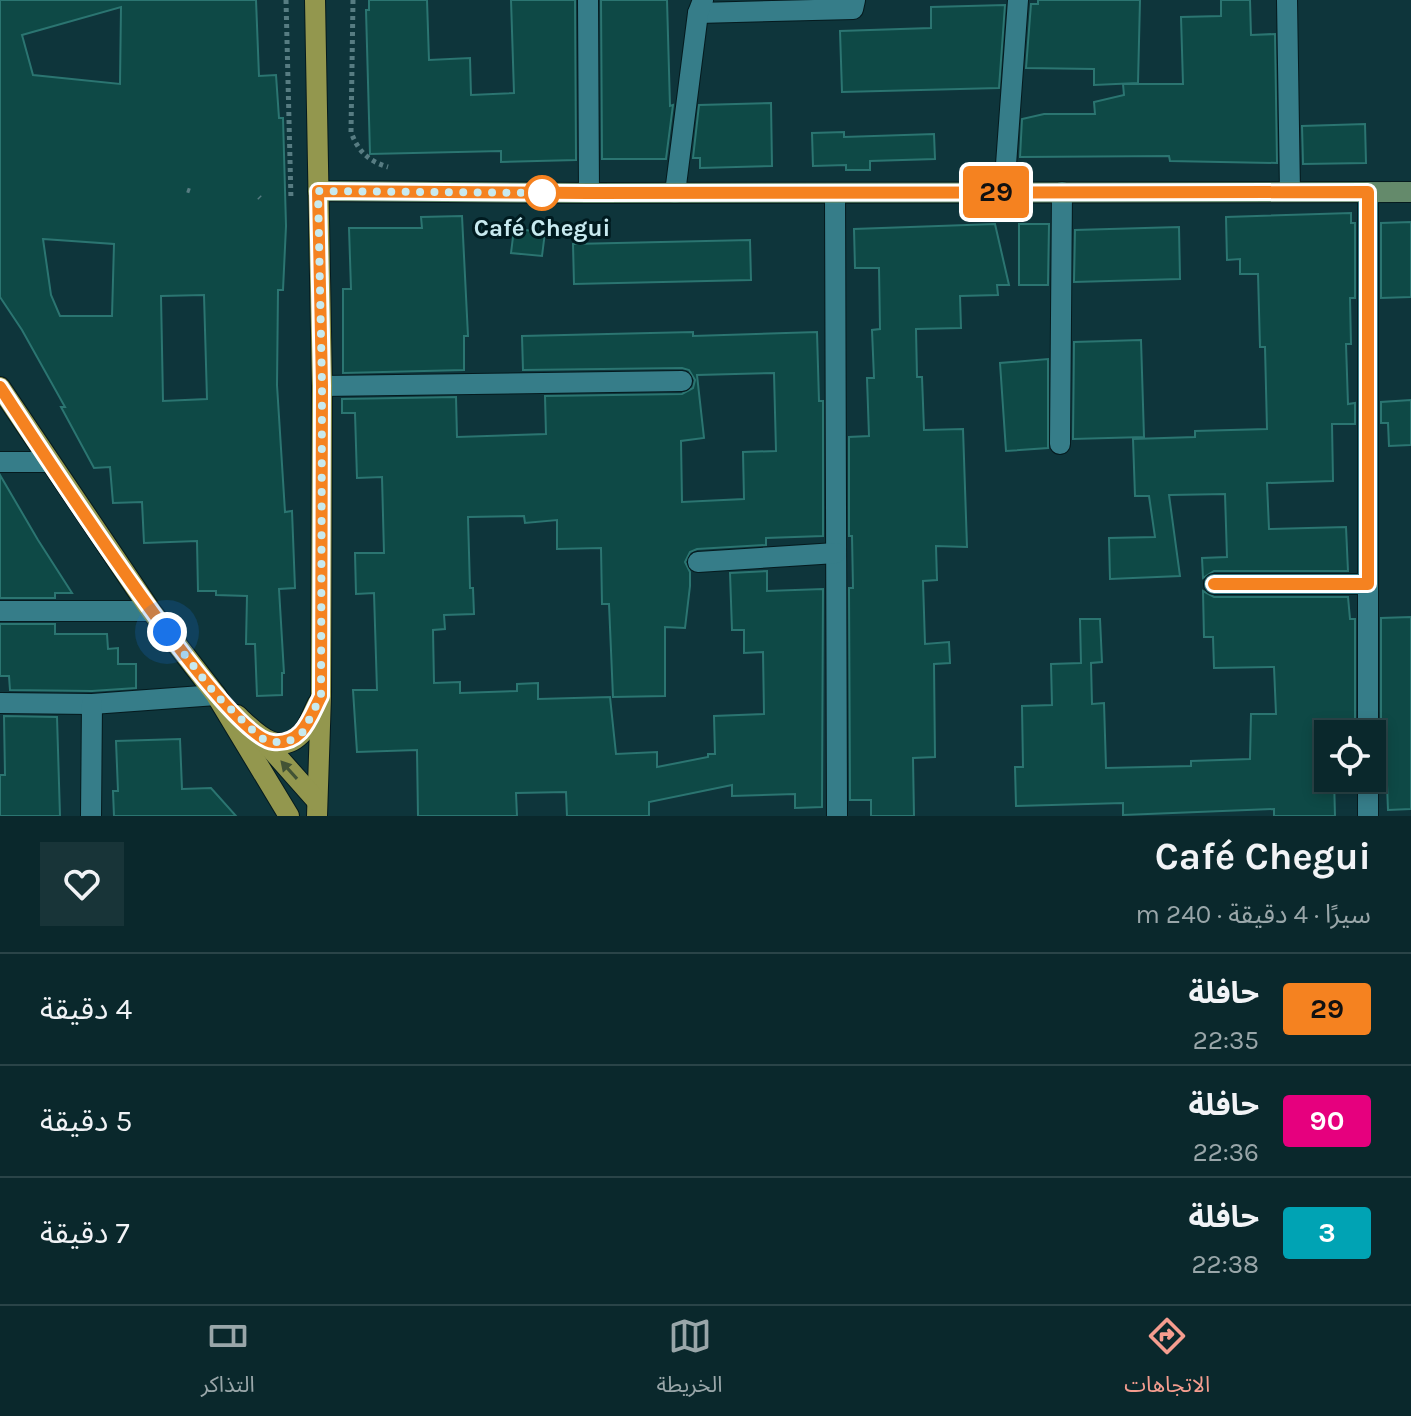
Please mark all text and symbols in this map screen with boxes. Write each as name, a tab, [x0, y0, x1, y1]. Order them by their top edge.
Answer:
line badge: 29	[960, 166, 1032, 218]
text: 29	[979, 175, 1013, 208]
marker: Café Chegui	[525, 176, 559, 210]
place label: Café Chegui	[474, 214, 610, 242]
your location	[147, 612, 187, 652]
map controls	[1314, 720, 1386, 792]
button: locate	[1314, 720, 1386, 792]
one-way arrow	[281, 760, 298, 780]
text: Café Chegui	[1155, 834, 1371, 879]
button: heart	[40, 842, 124, 926]
text: سيرًا · 4 دقيقة · 240 m	[1136, 899, 1371, 930]
text: حافلة	[1188, 975, 1259, 1011]
text: 4 دقيقة	[40, 991, 132, 1027]
text: 29	[1310, 992, 1344, 1025]
text: 22:35	[1193, 1025, 1259, 1056]
text: حافلة	[1188, 1087, 1259, 1123]
text: 5 دقيقة	[40, 1103, 132, 1139]
text: 90	[1310, 1104, 1344, 1137]
text: 22:36	[1193, 1137, 1259, 1168]
text: حافلة	[1188, 1199, 1259, 1235]
text: 7 دقيقة	[40, 1215, 130, 1251]
text: 3	[1318, 1216, 1336, 1249]
text: 22:38	[1192, 1249, 1259, 1280]
tab: التذاكر	[201, 1314, 255, 1408]
tab: الخريطة	[657, 1314, 722, 1408]
tab: الاتجاهات	[1124, 1314, 1210, 1408]

